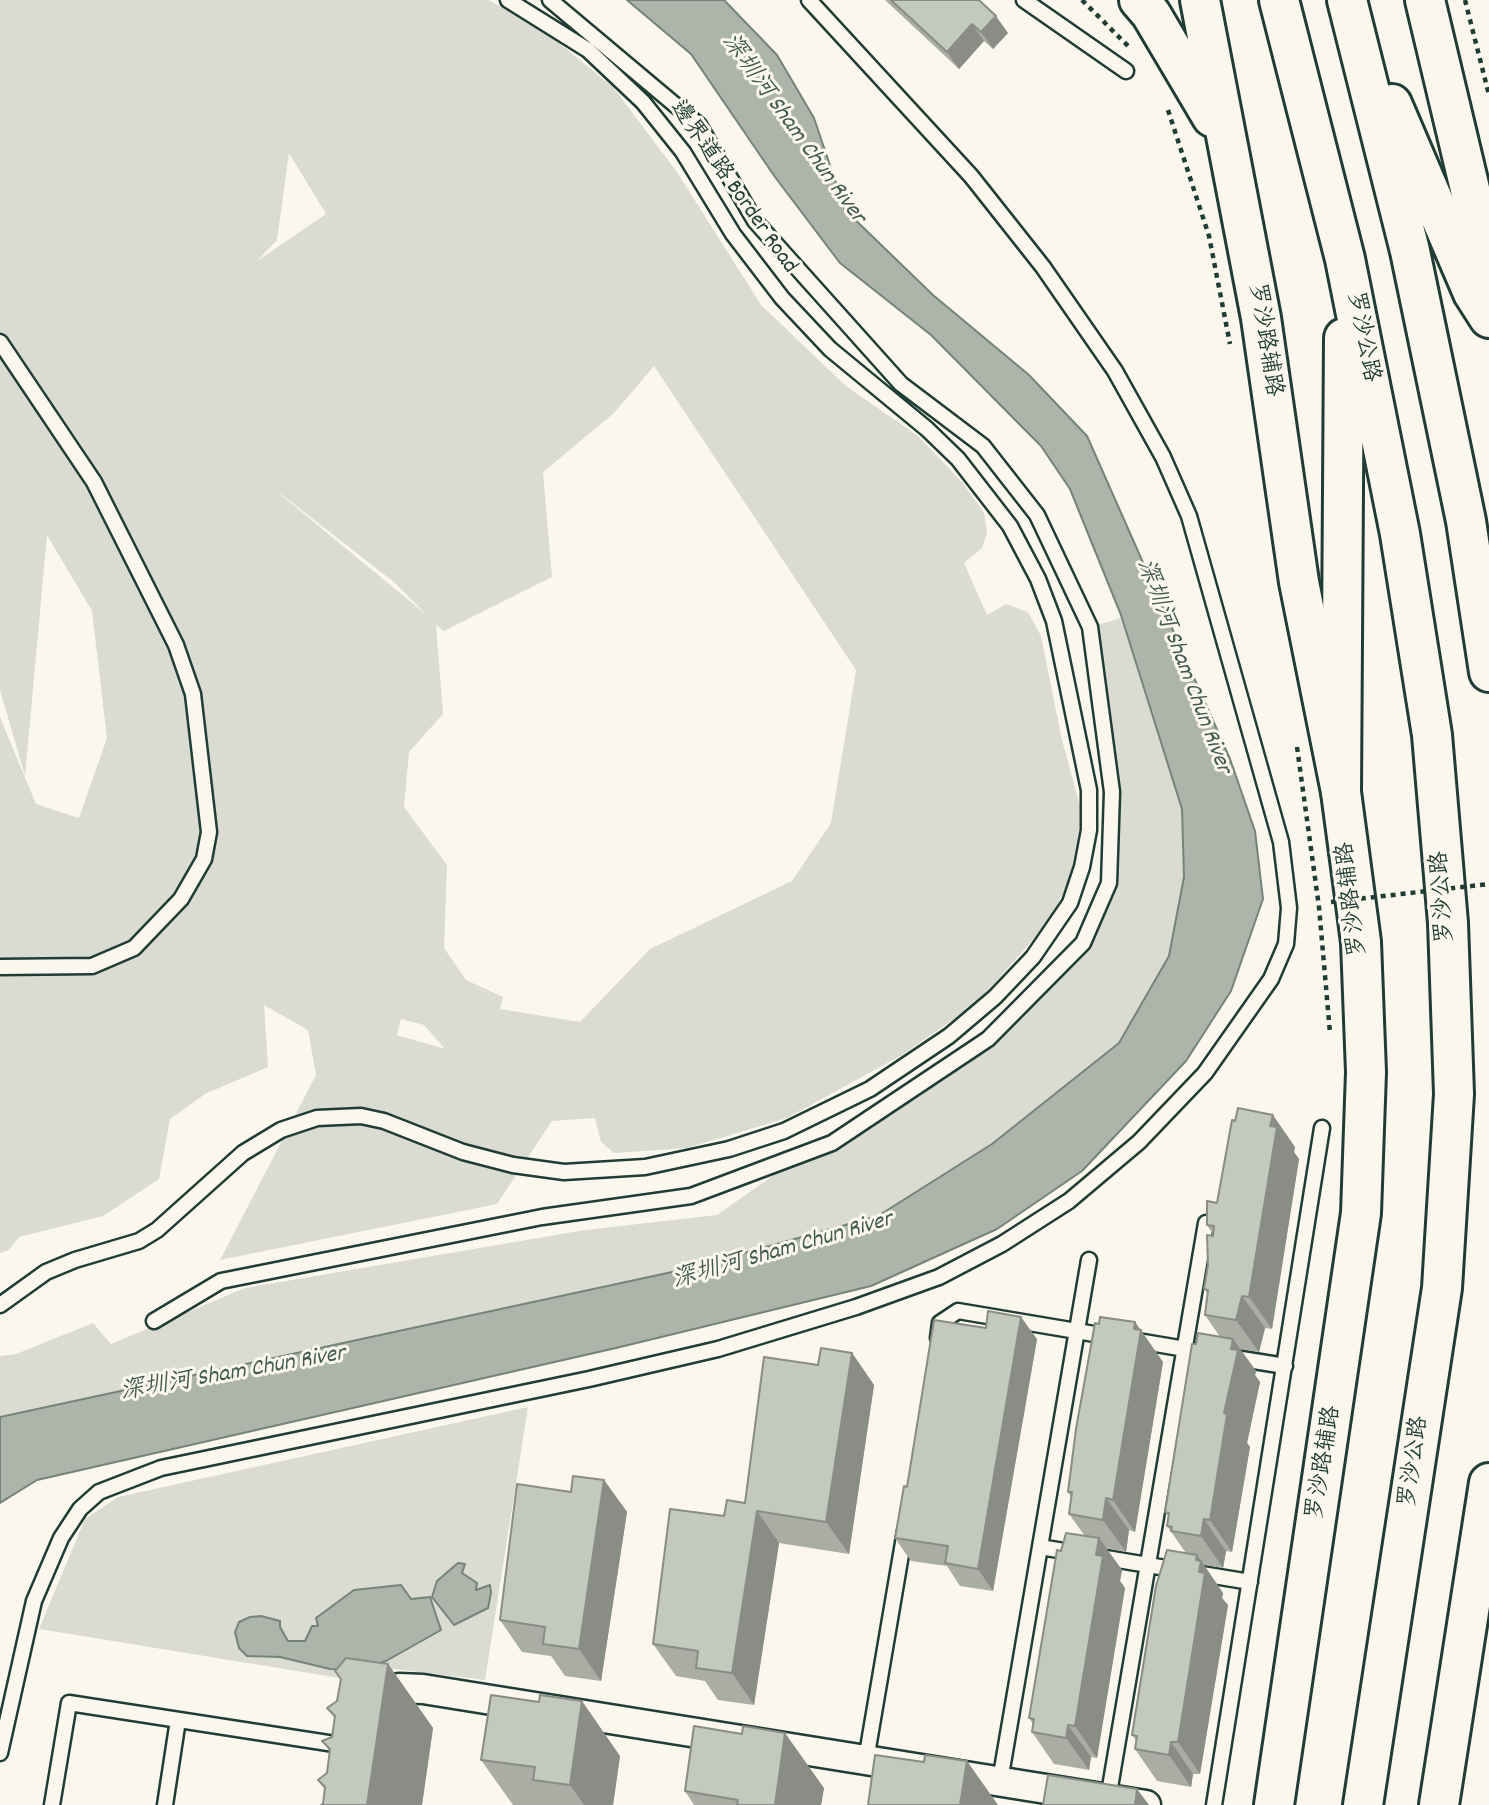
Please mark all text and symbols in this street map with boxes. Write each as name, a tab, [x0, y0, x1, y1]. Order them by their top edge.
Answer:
water label: 深圳河 Sham Chun River	[713, 29, 871, 231]
street label: 邊界道路 Border Road	[662, 96, 802, 280]
street label: 罗沙路辅路	[1240, 281, 1286, 399]
street label: 罗沙公路	[1339, 289, 1383, 385]
water label: 深圳河 Sham Chun River	[1128, 556, 1236, 778]
street label: 罗沙路辅路	[1333, 840, 1375, 958]
street label: 罗沙公路	[1428, 850, 1462, 944]
water label: 深圳河 Sham Chun River	[670, 1207, 896, 1297]
water label: 深圳河 Sham Chun River	[118, 1341, 348, 1409]
street label: 罗沙路辅路	[1303, 1404, 1349, 1522]
street label: 罗沙公路	[1396, 1415, 1436, 1509]

